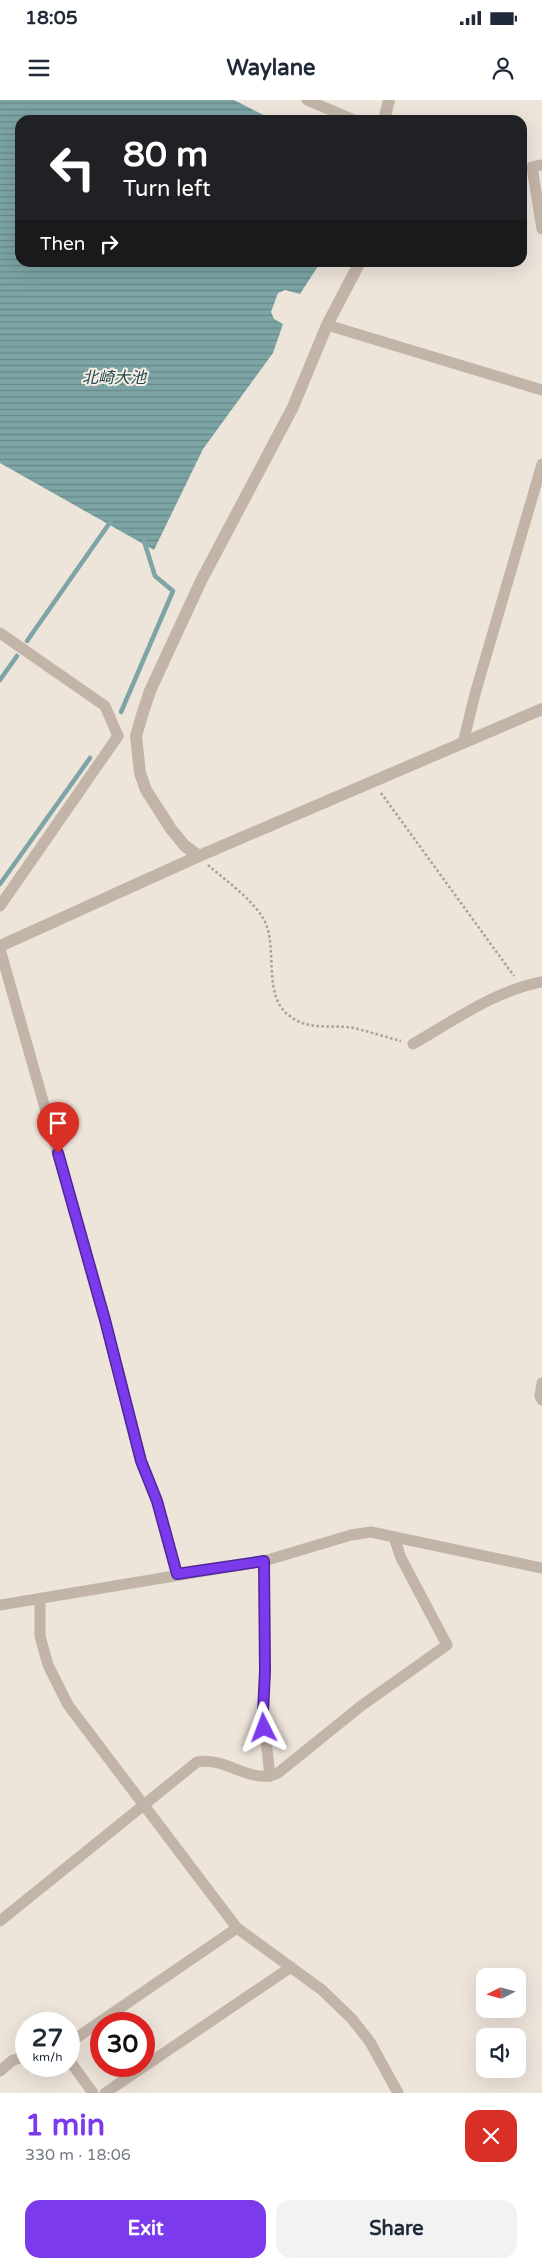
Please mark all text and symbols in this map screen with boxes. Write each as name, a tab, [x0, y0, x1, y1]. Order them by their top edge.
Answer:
text: 18:05	[25, 7, 78, 29]
icon: menu	[25, 54, 53, 82]
icon: person	[489, 54, 517, 82]
text: Waylane	[226, 55, 316, 81]
text: 80 m	[123, 134, 208, 176]
icon: left	[40, 135, 105, 200]
text: Turn left	[123, 176, 211, 202]
icon: right	[95, 230, 123, 258]
text: Then	[40, 233, 85, 255]
water label: 北崎大池	[82, 368, 148, 388]
pin	[37, 1102, 79, 1153]
icon: arrive	[44, 1109, 72, 1137]
position arrow	[237, 1701, 289, 1753]
north arrow	[476, 1968, 526, 2018]
map controls	[476, 1968, 526, 2078]
speed limit sign: 30	[90, 2012, 155, 2077]
text: 27	[32, 2023, 63, 2053]
button: sound	[476, 2028, 526, 2078]
text: km/h	[32, 2050, 63, 2064]
text: 1 min	[25, 2107, 105, 2144]
button: close	[465, 2110, 517, 2162]
text: 330 m · 18:06	[25, 2145, 131, 2165]
button: Exit	[25, 2200, 266, 2258]
button: Share	[276, 2200, 517, 2258]

